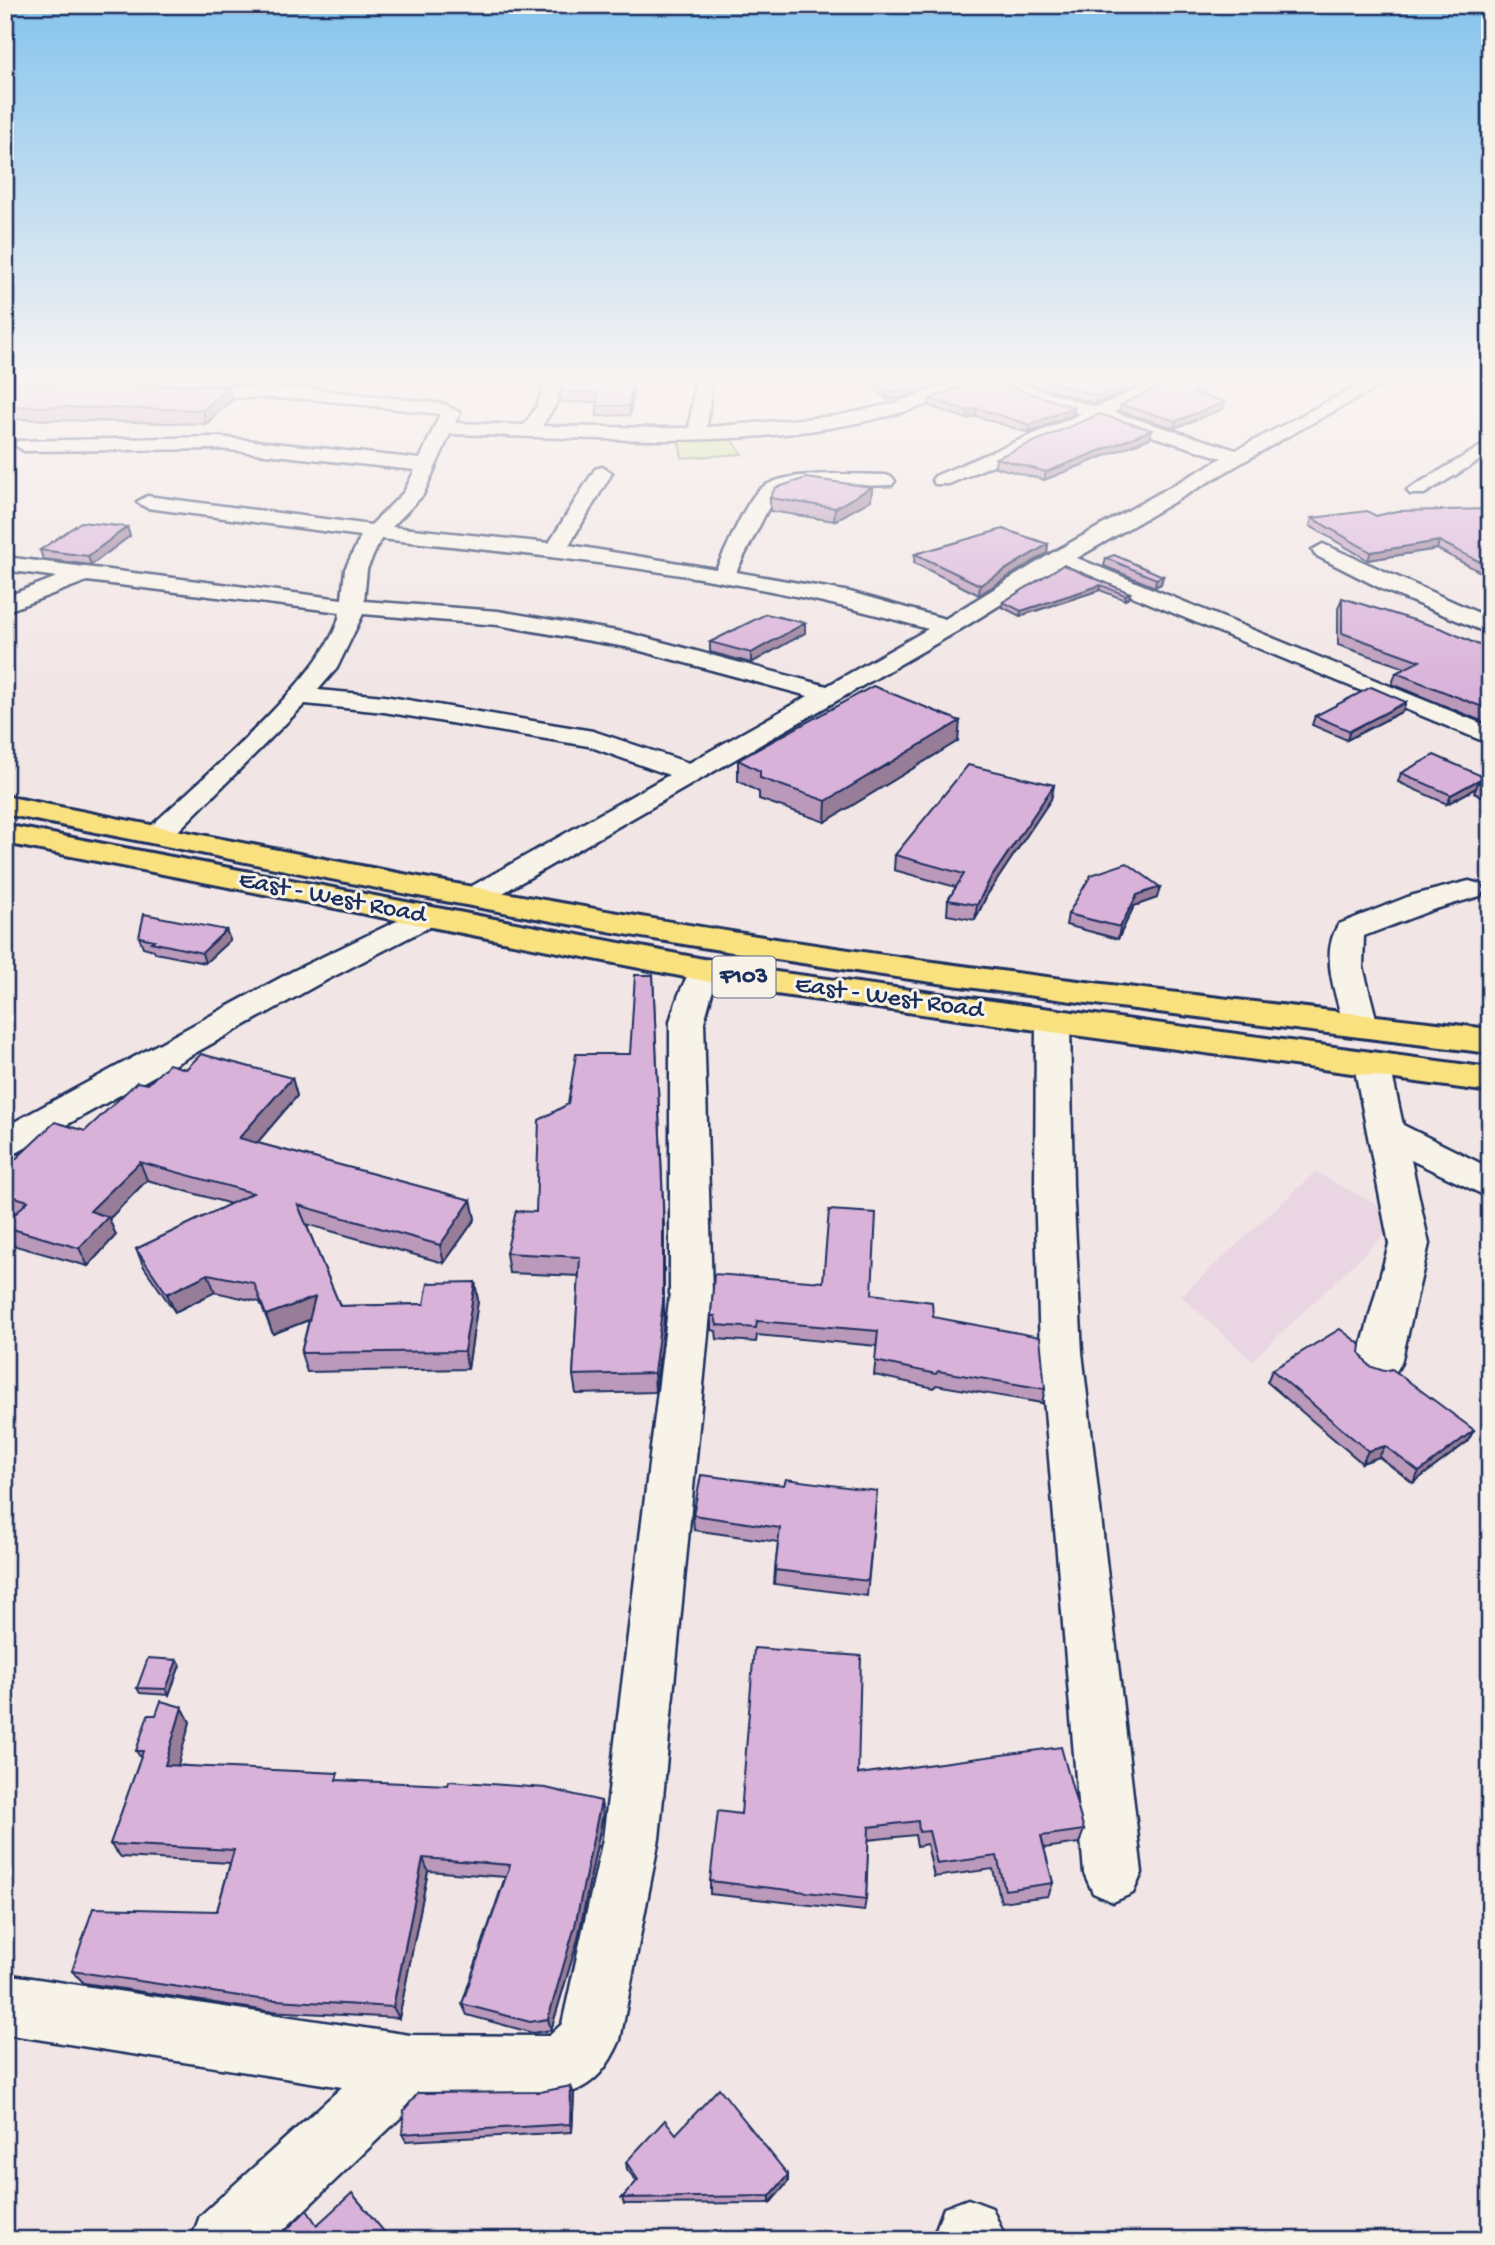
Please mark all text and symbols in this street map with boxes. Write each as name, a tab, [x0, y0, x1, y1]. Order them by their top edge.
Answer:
street label: East - West Road	[236, 866, 430, 933]
road number: F103	[712, 957, 776, 998]
street label: East - West Road	[793, 970, 987, 1028]

